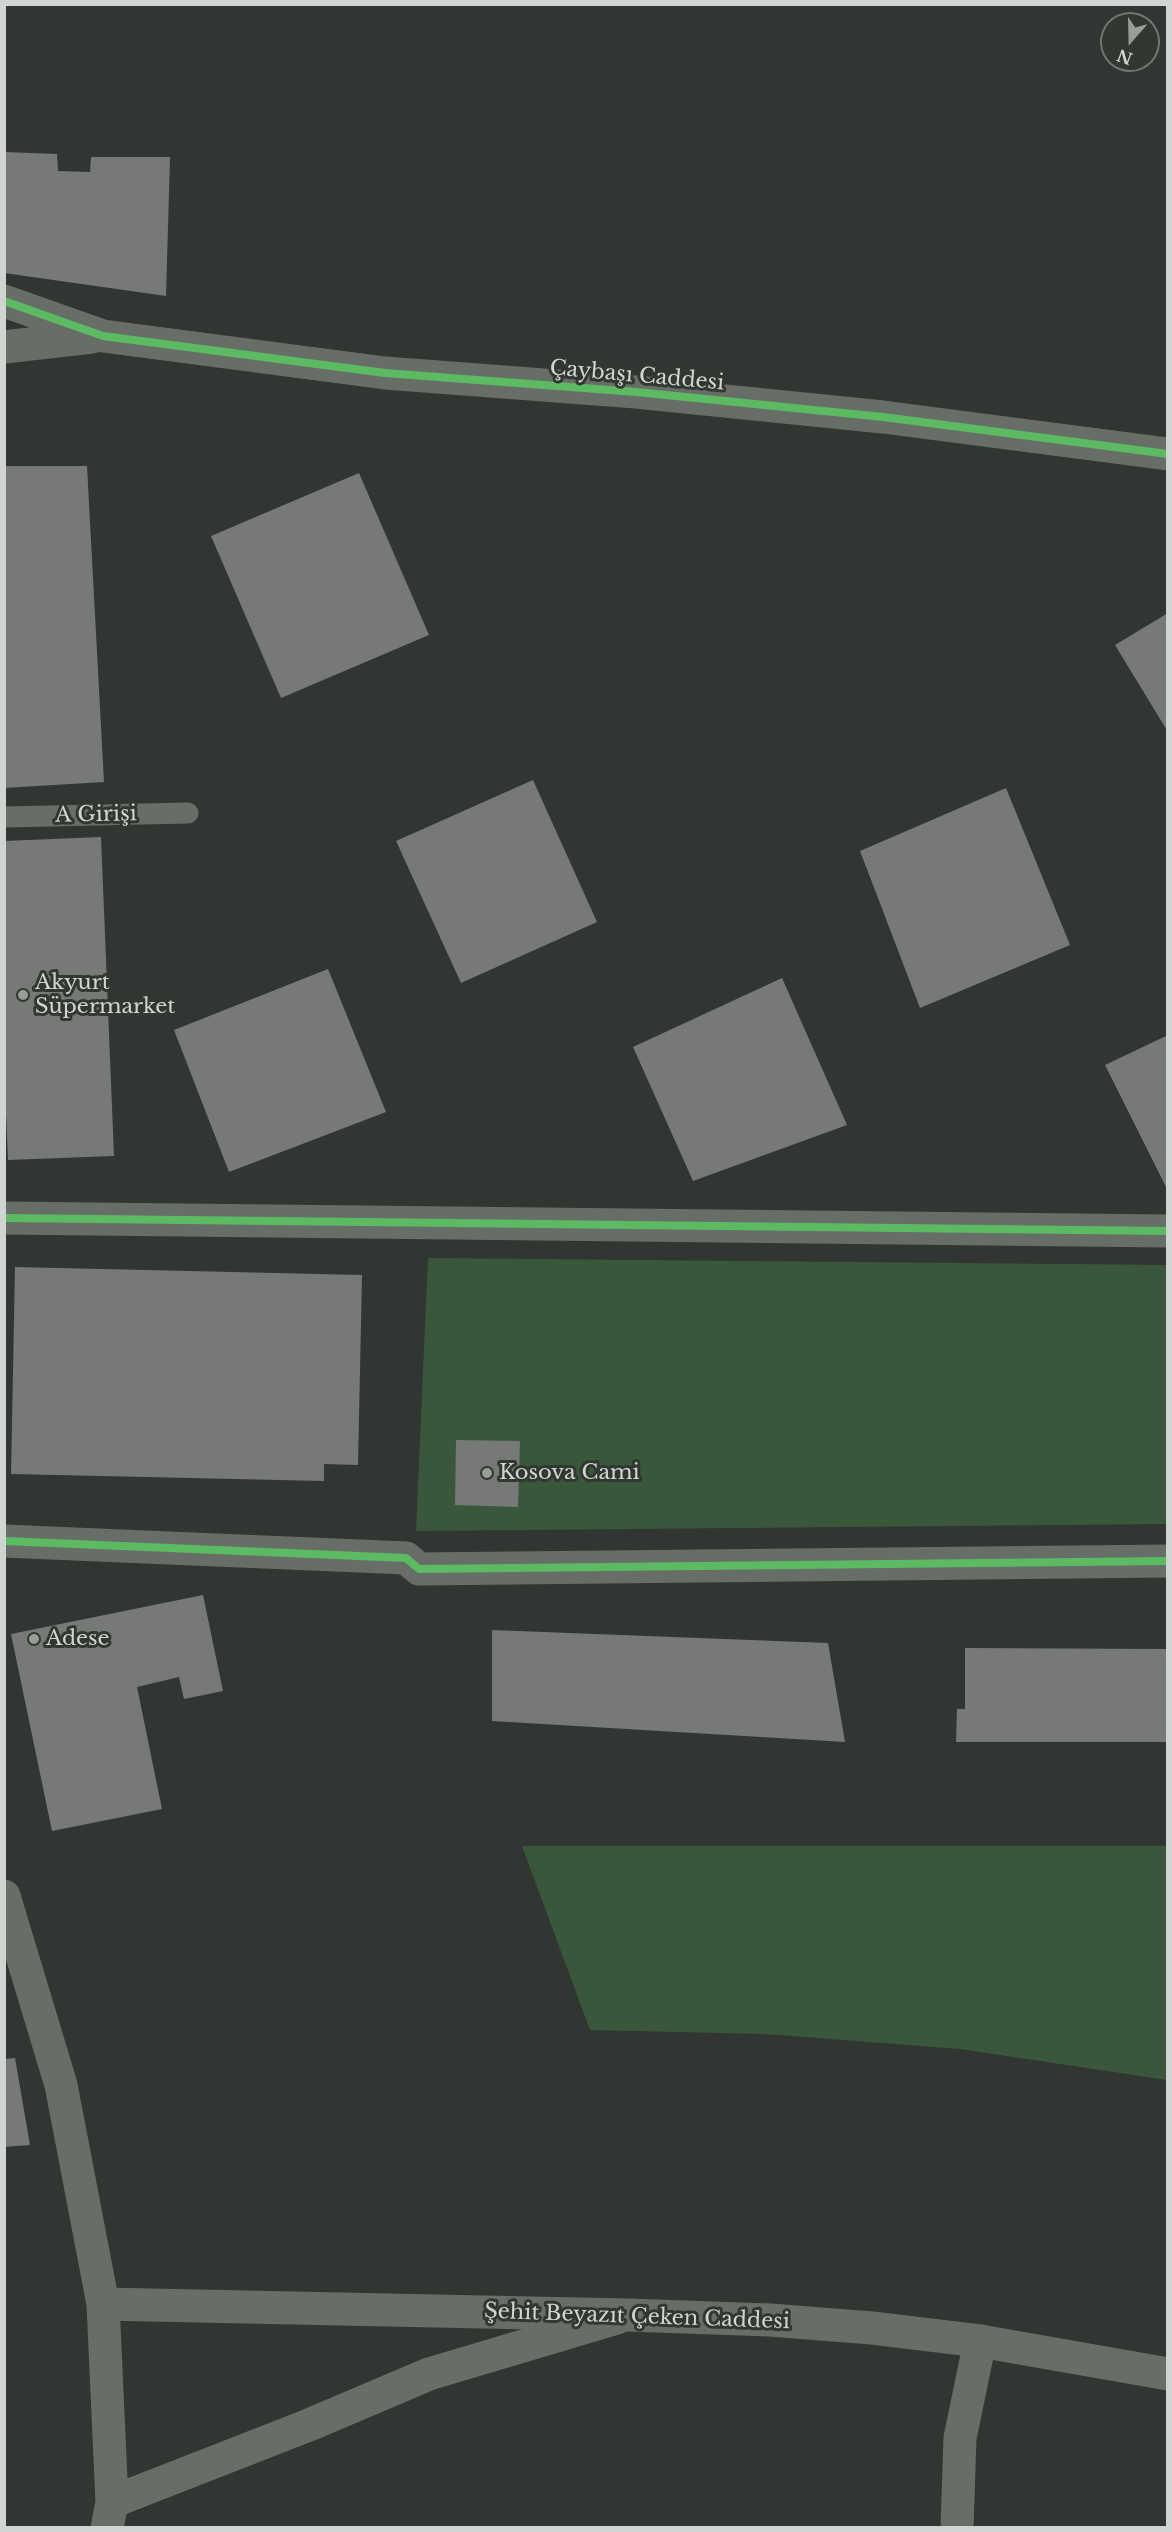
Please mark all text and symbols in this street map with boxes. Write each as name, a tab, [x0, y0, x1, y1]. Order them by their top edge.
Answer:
north arrow	[1100, 12, 1160, 72]
text: N	[1114, 45, 1135, 69]
street label: Çaybaşı Caddesi	[549, 356, 725, 396]
street label: A Girişi	[55, 802, 137, 828]
place label: Akyurt Süpermarket	[35, 970, 175, 1020]
marker: Akyurt Süpermarket	[16, 988, 30, 1002]
place label: Kosova Cami	[499, 1460, 640, 1486]
marker: Kosova Cami	[480, 1466, 494, 1480]
place label: Adese	[46, 1626, 110, 1652]
marker: Adese	[27, 1632, 41, 1646]
street label: Şehit Beyazıt Çeken Caddesi	[484, 2299, 790, 2335]

